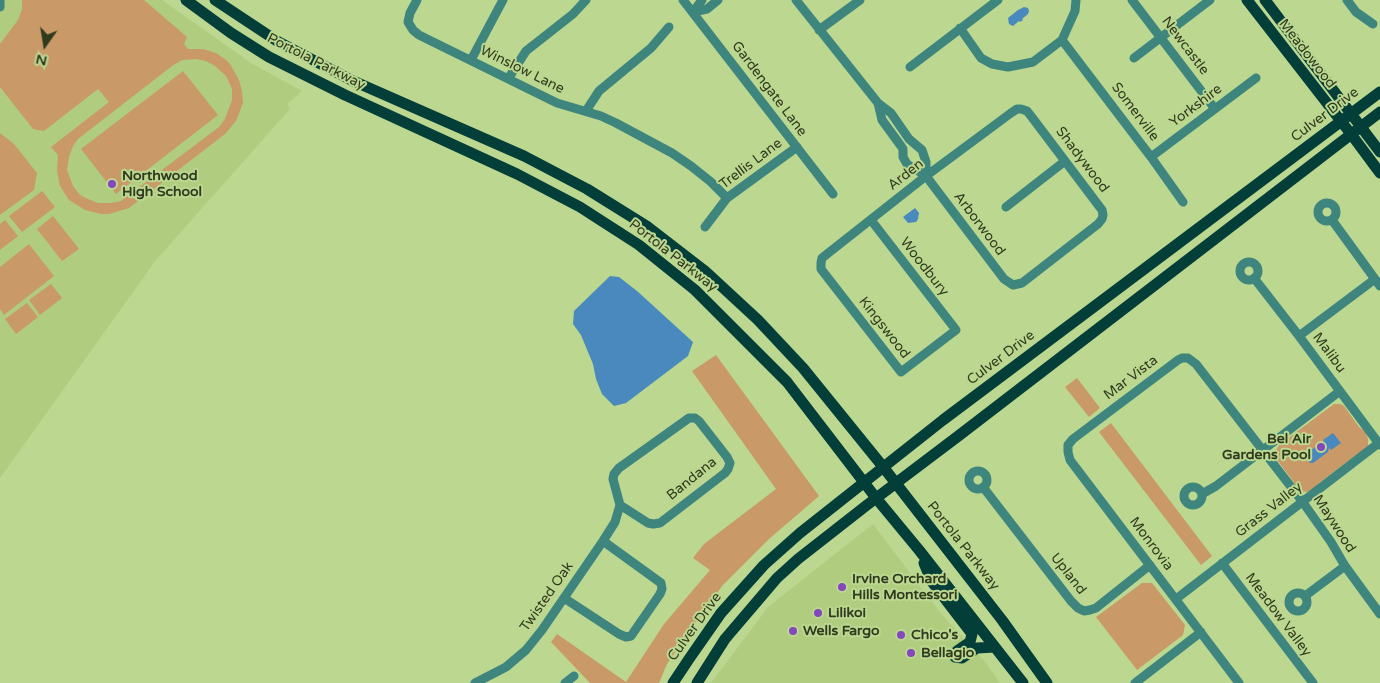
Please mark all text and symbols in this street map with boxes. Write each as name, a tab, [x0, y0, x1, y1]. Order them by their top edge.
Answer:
street label: Newcastle	[1158, 14, 1212, 78]
street label: Meadowood	[1275, 16, 1339, 92]
north arrow	[20, 20, 70, 70]
street label: Portola Parkway	[264, 30, 368, 94]
street label: Gardengate Lane	[728, 38, 810, 140]
street label: Winslow Lane	[477, 42, 567, 98]
text: N	[34, 51, 49, 70]
street label: Somerville	[1108, 79, 1162, 145]
street label: Yorkshire	[1167, 81, 1225, 131]
street label: Culver Drive	[1288, 84, 1362, 146]
street label: Shadywood	[1052, 124, 1112, 196]
street label: Trellis Lane	[716, 135, 786, 193]
street label: Arden	[885, 156, 927, 194]
place label: Northwood High School	[122, 168, 202, 200]
marker: Northwood High School	[106, 178, 118, 190]
street label: Arborwood	[950, 189, 1008, 259]
street label: Portola Parkway	[625, 216, 721, 296]
street label: Woodbury	[896, 234, 952, 300]
street label: Kingswood	[855, 294, 913, 362]
street label: Culver Drive	[964, 327, 1038, 389]
street label: Malibu	[1309, 330, 1349, 376]
street label: Mar Vista	[1101, 352, 1161, 404]
place label: Bel Air Gardens Pool	[1222, 431, 1311, 464]
marker: Bel Air Gardens Pool	[1315, 441, 1327, 453]
street label: Bandana	[664, 454, 720, 504]
street label: Grass Valley	[1232, 479, 1306, 541]
street label: Maywood	[1309, 492, 1359, 556]
street label: Portola Parkway	[923, 498, 1003, 594]
street label: Monrovia	[1125, 514, 1177, 574]
street label: Upland	[1047, 550, 1089, 598]
street label: Twisted Oak	[517, 559, 577, 635]
street label: Meadow Valley	[1241, 570, 1315, 660]
place label: Irvine Orchard Hills Montessori	[852, 571, 957, 604]
marker: Irvine Orchard Hills Montessori	[836, 581, 848, 593]
street label: Culver Drive	[665, 590, 725, 664]
place label: Lilikoi	[828, 605, 866, 621]
marker: Lilikoi	[812, 607, 824, 619]
place label: Wells Fargo	[803, 623, 880, 639]
marker: Wells Fargo	[787, 625, 799, 637]
place label: Chico's	[911, 627, 958, 643]
marker: Chico's	[895, 629, 907, 641]
place label: Bellagio	[921, 645, 974, 661]
marker: Bellagio	[905, 647, 917, 659]

